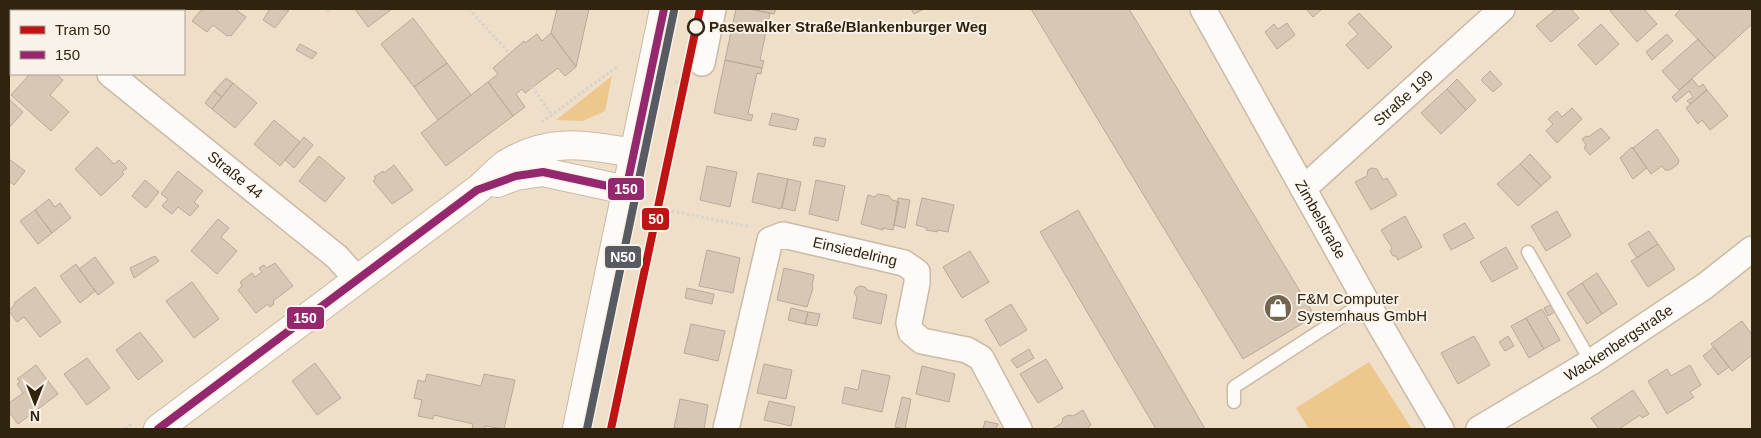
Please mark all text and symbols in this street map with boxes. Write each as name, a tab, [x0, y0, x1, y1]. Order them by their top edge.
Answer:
legend	[10, 10, 185, 75]
marker: Pasewalker Straße/Blankenburger Weg	[687, 18, 705, 36]
place label: Pasewalker Straße/Blankenburger Weg	[709, 18, 987, 35]
text: Tram 50	[55, 21, 110, 38]
text: 150	[55, 46, 80, 63]
street label: Straße 199	[1370, 67, 1436, 129]
street label: Straße 44	[205, 147, 267, 202]
line badge: 150	[607, 177, 645, 201]
street label: Zimbelstraße	[1292, 177, 1350, 262]
text: 150	[614, 181, 638, 197]
line badge: 50	[641, 207, 670, 231]
text: 50	[648, 211, 664, 227]
street label: Einsiedelring	[811, 233, 899, 269]
line badge: N50	[604, 245, 642, 269]
text: N50	[610, 249, 636, 265]
place label: F&M Computer Systemhaus GmbH	[1297, 290, 1427, 324]
shop icon: F&M Computer Systemhaus GmbH	[1263, 293, 1293, 323]
street label: Wackenbergstraße	[1561, 301, 1676, 384]
line badge: 150	[286, 306, 325, 330]
text: 150	[293, 310, 317, 326]
north arrow	[10, 378, 60, 428]
text: N	[30, 408, 40, 424]

